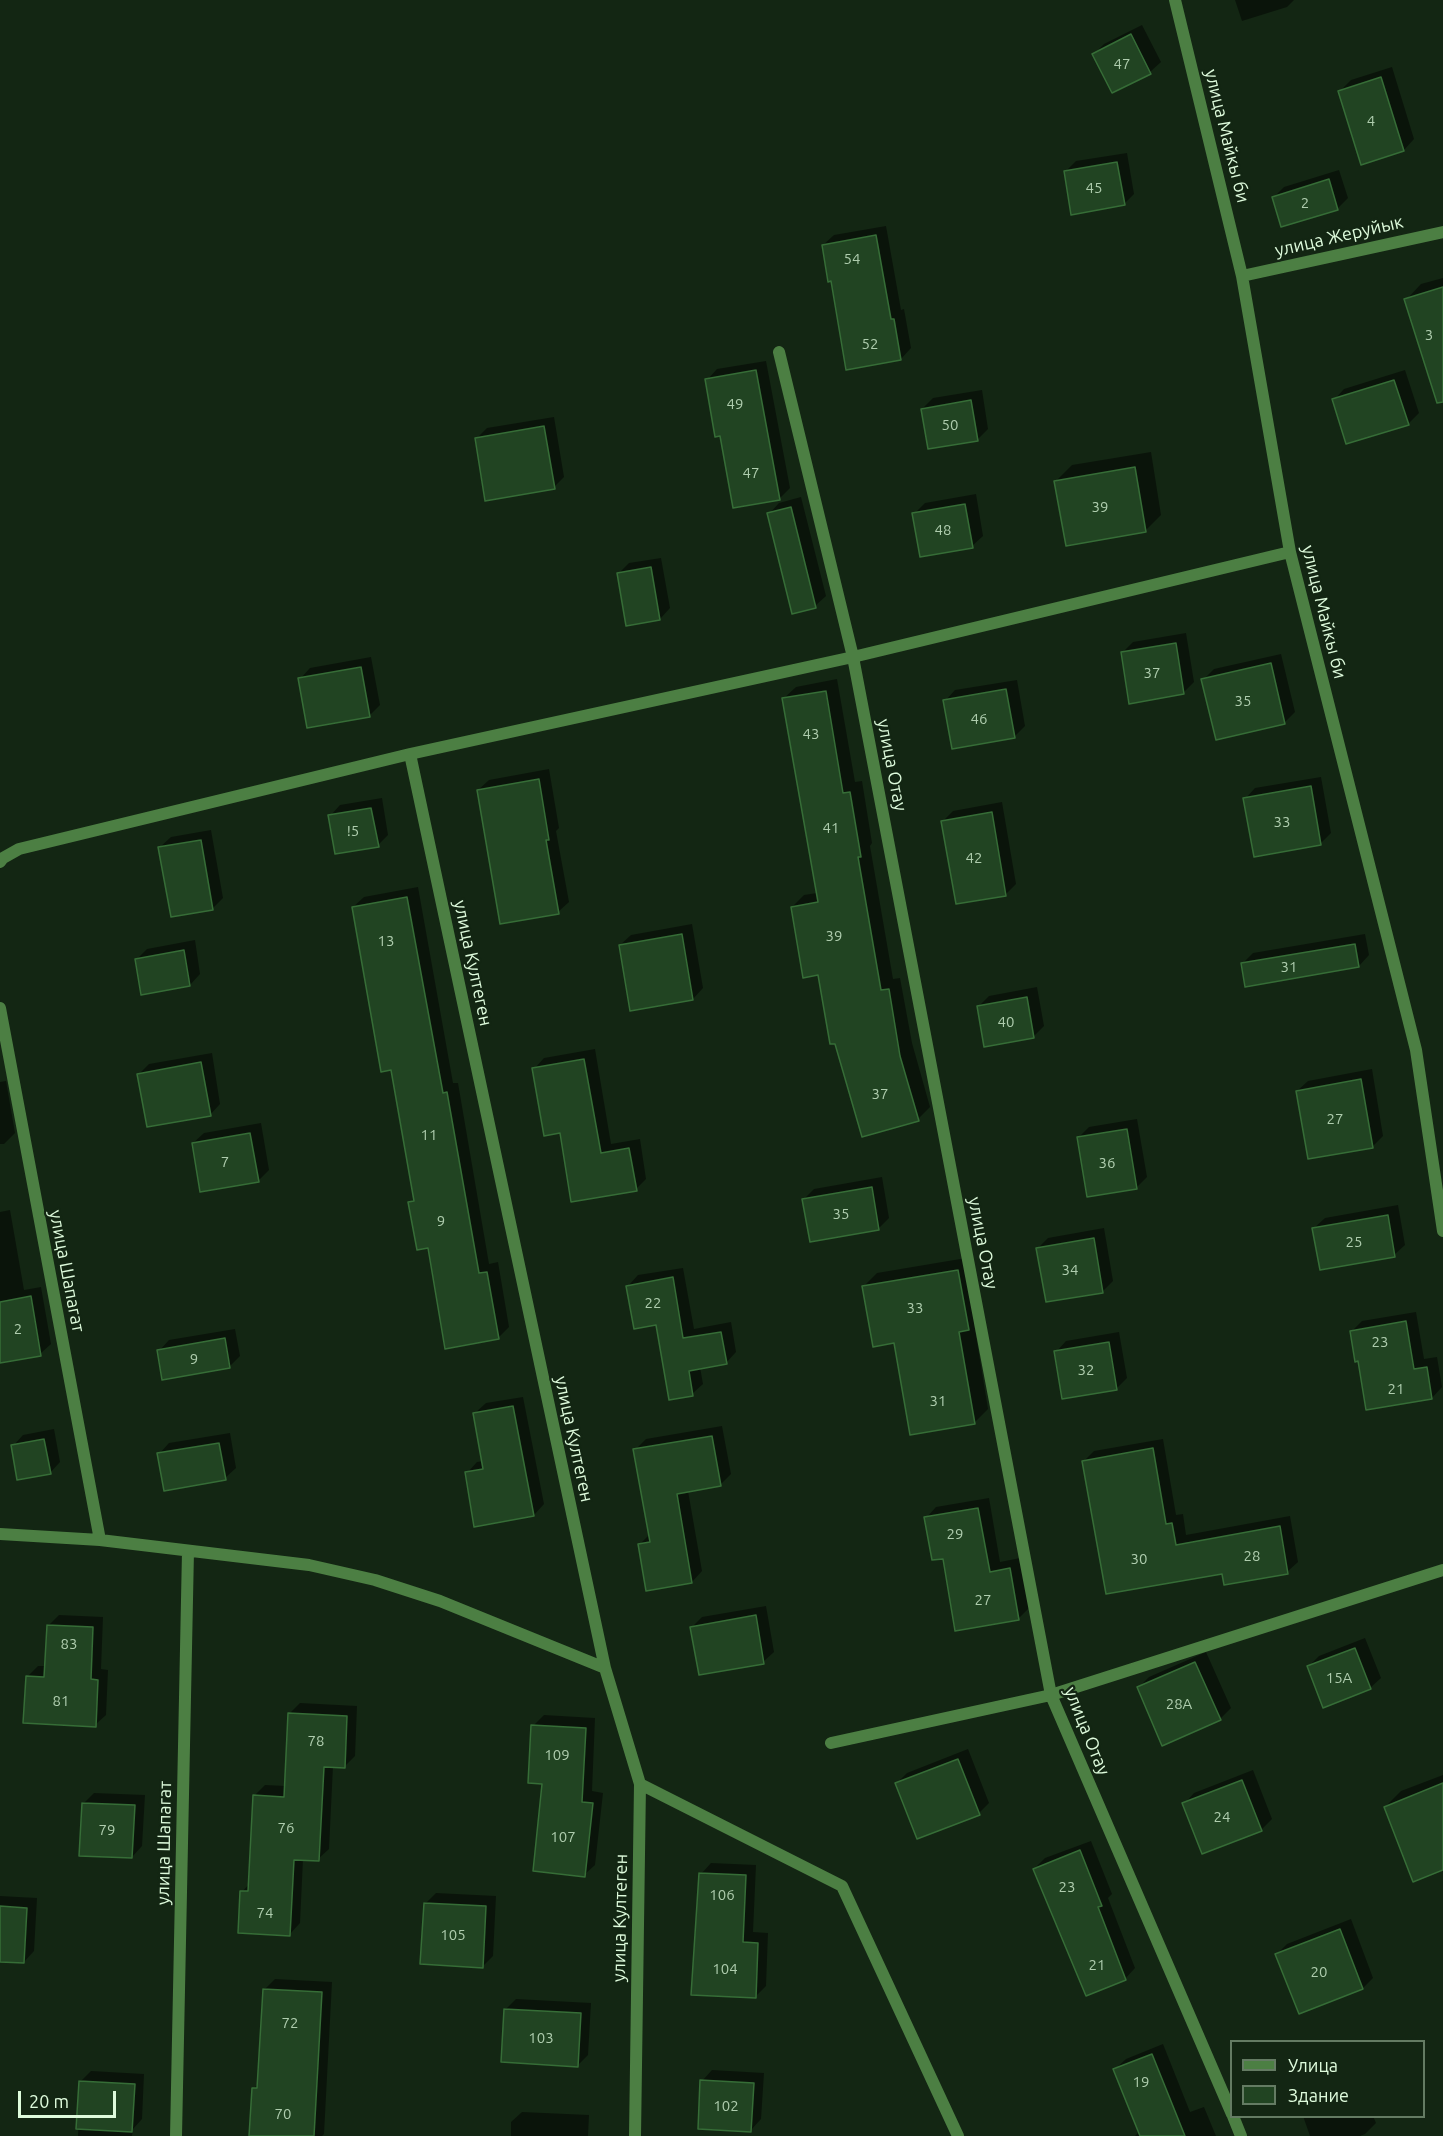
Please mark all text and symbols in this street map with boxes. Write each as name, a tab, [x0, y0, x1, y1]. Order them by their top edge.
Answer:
house number: 47	[1114, 55, 1130, 73]
street label: улица Майкы би	[1200, 67, 1254, 205]
house number: 4	[1367, 112, 1375, 130]
house number: 45	[1086, 179, 1102, 197]
house number: 2	[1301, 194, 1309, 212]
street label: улица Жеруйык	[1273, 211, 1405, 261]
house number: 54	[844, 250, 860, 268]
house number: 3	[1425, 326, 1433, 344]
house number: 52	[862, 335, 878, 353]
house number: 49	[727, 395, 743, 413]
house number: 50	[942, 416, 958, 434]
house number: 47	[743, 464, 759, 482]
house number: 39	[1092, 498, 1108, 516]
house number: 48	[935, 521, 951, 539]
street label: улица Майкы би	[1297, 543, 1351, 681]
house number: 37	[1144, 664, 1160, 682]
house number: 35	[1235, 692, 1251, 710]
house number: 46	[971, 710, 987, 728]
street label: улица Отау	[872, 717, 912, 813]
house number: 43	[803, 725, 819, 743]
house number: 33	[1274, 813, 1290, 831]
house number: 41	[823, 819, 839, 837]
house number: !5	[347, 822, 359, 840]
house number: 42	[966, 849, 982, 867]
street label: улица Култеген	[449, 898, 497, 1028]
house number: 39	[826, 927, 842, 945]
house number: 13	[378, 932, 394, 950]
house number: 31	[1281, 958, 1297, 976]
house number: 40	[998, 1013, 1014, 1031]
house number: 37	[872, 1085, 888, 1103]
house number: 27	[1327, 1110, 1343, 1128]
house number: 11	[421, 1126, 437, 1144]
house number: 7	[221, 1153, 229, 1171]
house number: 36	[1099, 1154, 1115, 1172]
street label: улица Отау	[963, 1195, 1003, 1291]
house number: 35	[833, 1205, 849, 1223]
street label: улица Шапагат	[45, 1208, 89, 1334]
house number: 9	[437, 1212, 445, 1230]
house number: 25	[1346, 1233, 1362, 1251]
house number: 34	[1062, 1261, 1078, 1279]
house number: 22	[645, 1294, 661, 1312]
house number: 33	[907, 1299, 923, 1317]
house number: 2	[14, 1320, 22, 1338]
house number: 23	[1372, 1333, 1388, 1351]
house number: 9	[190, 1350, 198, 1368]
house number: 32	[1078, 1361, 1094, 1379]
street label: улица Култеген	[550, 1374, 598, 1504]
house number: 21	[1388, 1380, 1404, 1398]
house number: 31	[930, 1392, 946, 1410]
house number: 29	[947, 1525, 963, 1543]
house number: 28	[1244, 1547, 1260, 1565]
house number: 30	[1131, 1550, 1147, 1568]
house number: 27	[975, 1591, 991, 1609]
house number: 83	[61, 1635, 77, 1653]
house number: 15А	[1326, 1669, 1352, 1687]
street label: улица Отау	[1060, 1684, 1114, 1778]
house number: 81	[53, 1692, 69, 1710]
house number: 28А	[1166, 1695, 1192, 1713]
house number: 78	[308, 1732, 324, 1750]
house number: 109	[544, 1746, 570, 1764]
street label: улица Шапагат	[152, 1781, 176, 1905]
house number: 24	[1214, 1808, 1230, 1826]
house number: 76	[278, 1819, 294, 1837]
house number: 79	[99, 1821, 115, 1839]
house number: 107	[550, 1828, 576, 1846]
street label: улица Култеген	[608, 1854, 632, 1982]
house number: 23	[1059, 1878, 1075, 1896]
house number: 106	[709, 1886, 735, 1904]
house number: 74	[257, 1904, 273, 1922]
house number: 105	[440, 1926, 466, 1944]
house number: 21	[1089, 1956, 1105, 1974]
house number: 104	[712, 1960, 738, 1978]
house number: 20	[1311, 1963, 1327, 1981]
house number: 72	[282, 2014, 298, 2032]
house number: 103	[528, 2029, 554, 2047]
legend	[1230, 2040, 1425, 2118]
text: Улица	[1288, 2055, 1338, 2075]
house number: 19	[1133, 2073, 1149, 2091]
scale bar	[21, 2079, 118, 2117]
text: Здание	[1288, 2085, 1349, 2105]
text: 20 m	[29, 2091, 69, 2111]
house number: 102	[713, 2097, 739, 2115]
house number: 70	[275, 2105, 291, 2123]

